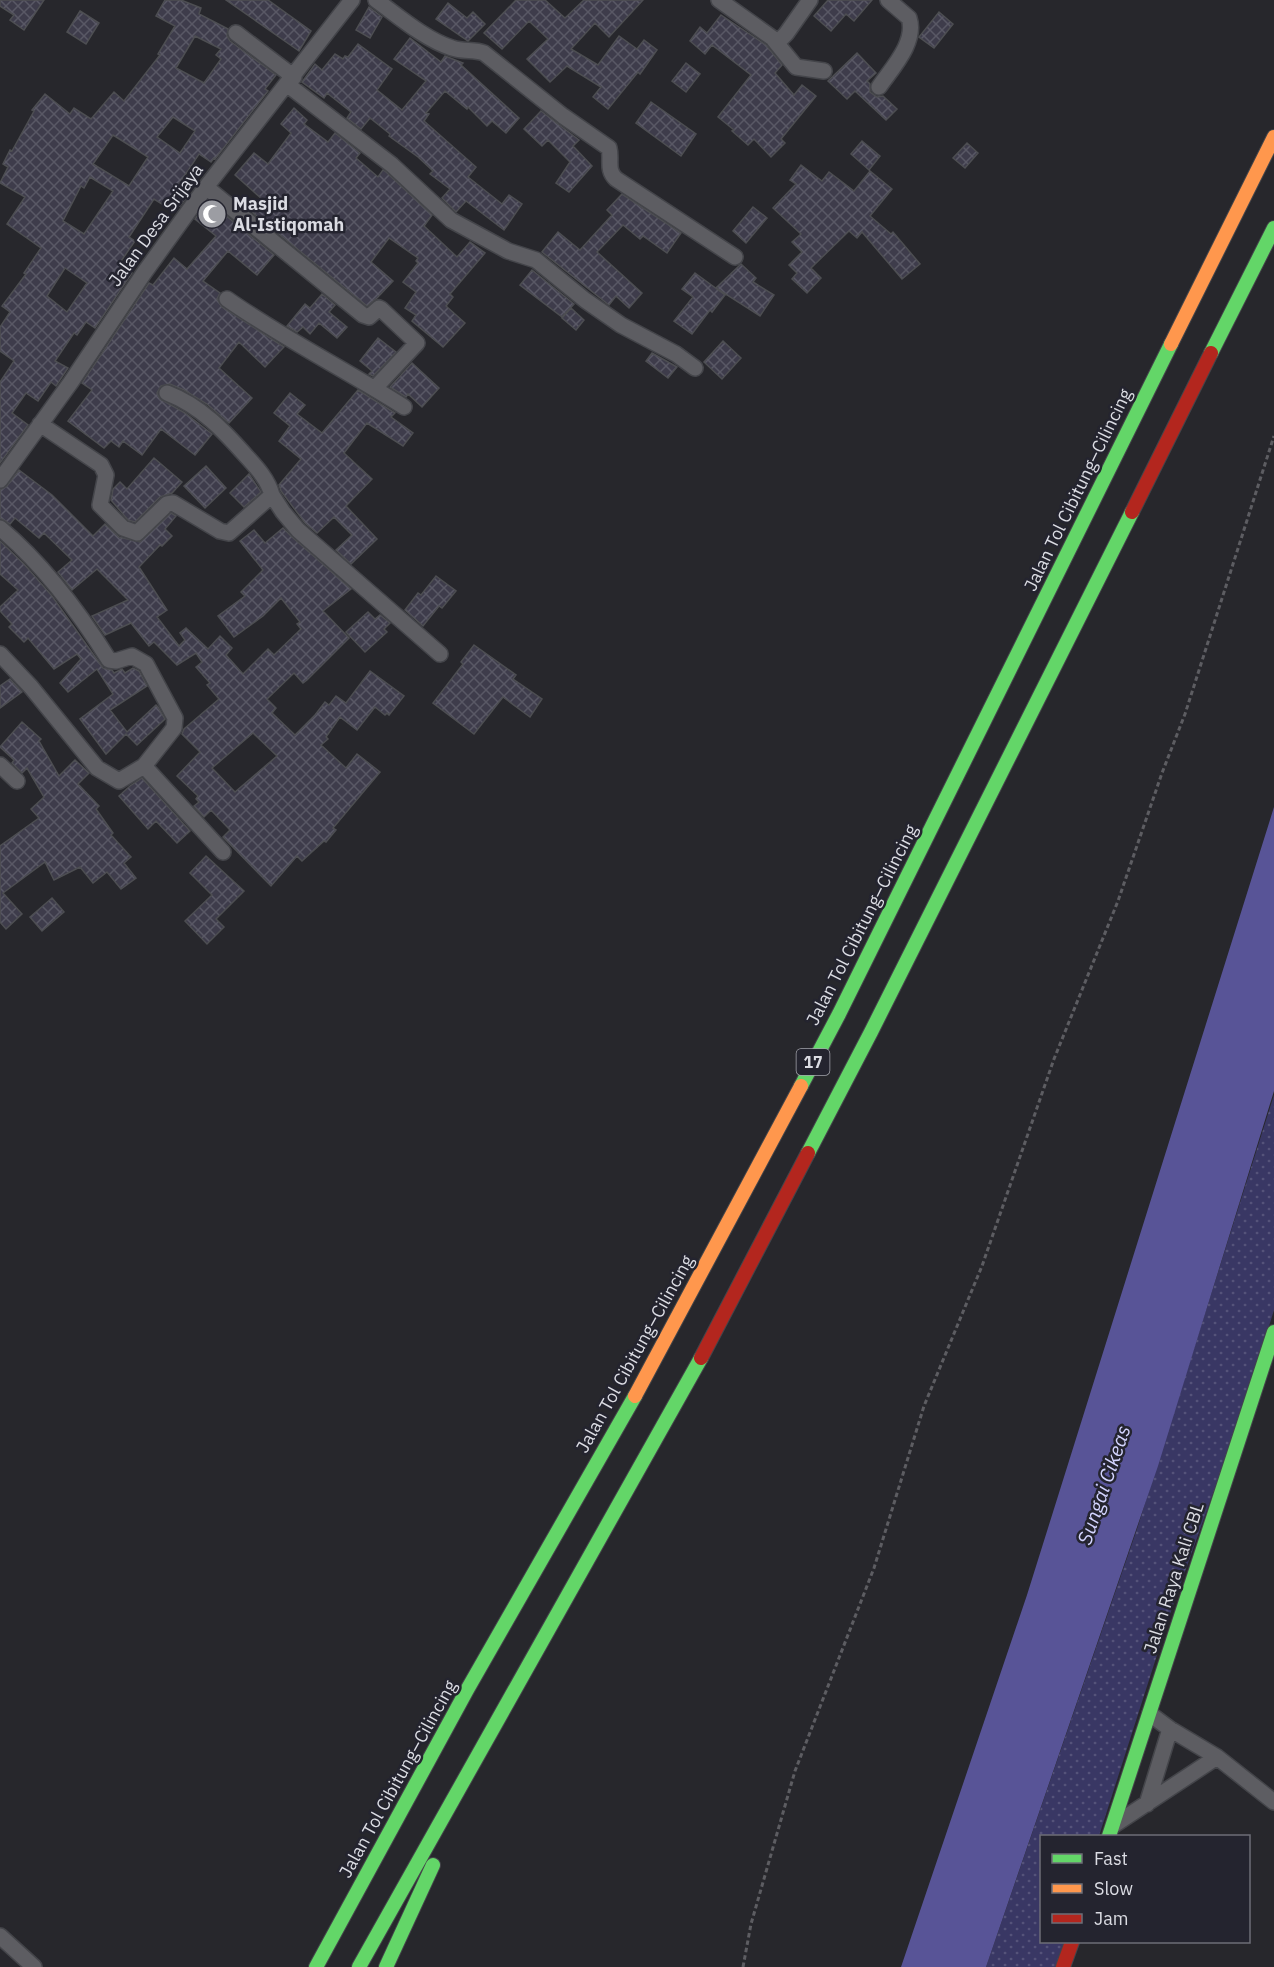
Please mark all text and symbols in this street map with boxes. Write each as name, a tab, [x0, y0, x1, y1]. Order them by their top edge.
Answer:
street label: Jalan Desa Srijaya	[103, 158, 208, 291]
place label: Masjid Al-Istiqomah	[233, 192, 344, 236]
mosque icon: Masjid Al-Istiqomah	[196, 198, 228, 230]
street label: Jalan Tol Cibitung–Cilincing	[1018, 384, 1137, 595]
street label: Jalan Tol Cibitung–Cilincing	[801, 820, 923, 1029]
road number: 17	[796, 1049, 830, 1075]
street label: Jalan Tol Cibitung–Cilincing	[571, 1250, 699, 1457]
water label: Sungai Cikeas	[1070, 1422, 1137, 1548]
street label: Jalan Raya Kali CBL	[1138, 1499, 1209, 1656]
street label: Jalan Tol Cibitung–Cilincing	[334, 1675, 462, 1882]
legend	[1040, 1835, 1250, 1943]
text: Fast	[1094, 1847, 1128, 1870]
text: Slow	[1094, 1877, 1133, 1900]
text: Jam	[1094, 1907, 1129, 1930]

